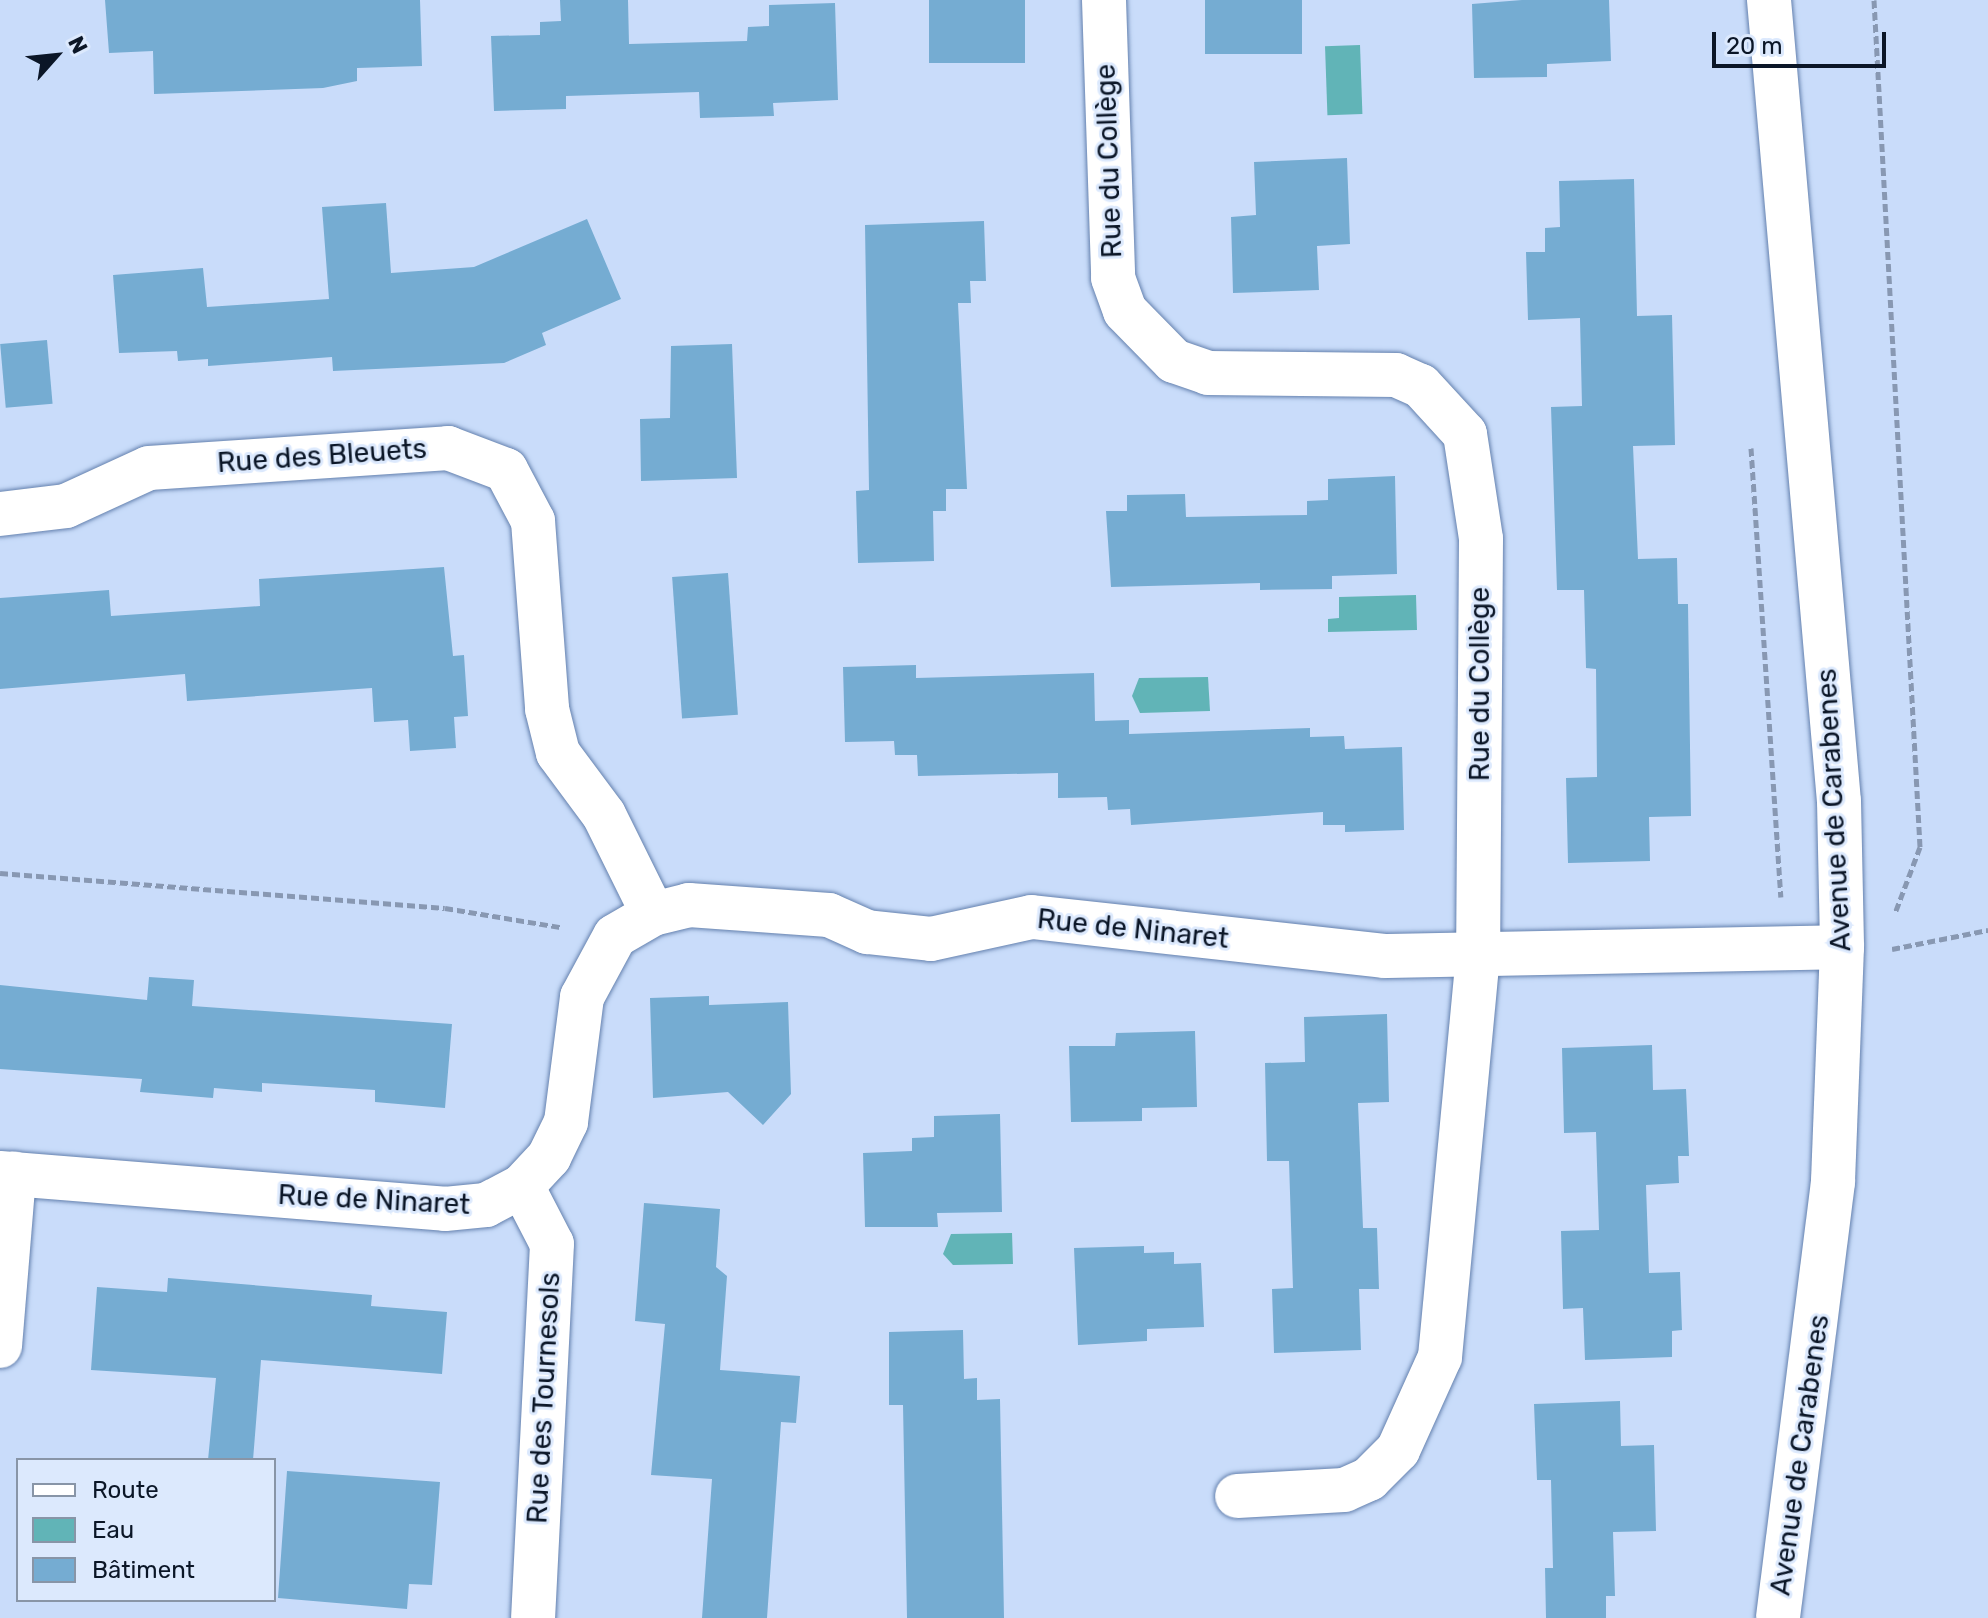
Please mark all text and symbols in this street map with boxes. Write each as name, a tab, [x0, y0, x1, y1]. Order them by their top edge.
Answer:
north arrow	[16, 16, 96, 96]
scale bar	[1716, 16, 1890, 66]
text: N	[62, 32, 93, 58]
text: 20 m	[1726, 32, 1783, 60]
street label: Rue du Collège	[1089, 63, 1129, 259]
street label: Rue des Bleuets	[216, 432, 428, 480]
street label: Rue du Collège	[1463, 587, 1497, 781]
street label: Avenue de Carabenes	[1810, 668, 1858, 952]
street label: Rue de Ninaret	[1036, 902, 1230, 956]
street label: Rue de Ninaret	[277, 1178, 471, 1222]
street label: Rue des Tournesols	[521, 1271, 567, 1525]
street label: Avenue de Carabenes	[1764, 1312, 1836, 1598]
legend	[16, 1458, 276, 1602]
text: Route	[92, 1476, 159, 1504]
text: Eau	[92, 1516, 134, 1544]
text: Bâtiment	[92, 1556, 195, 1584]

